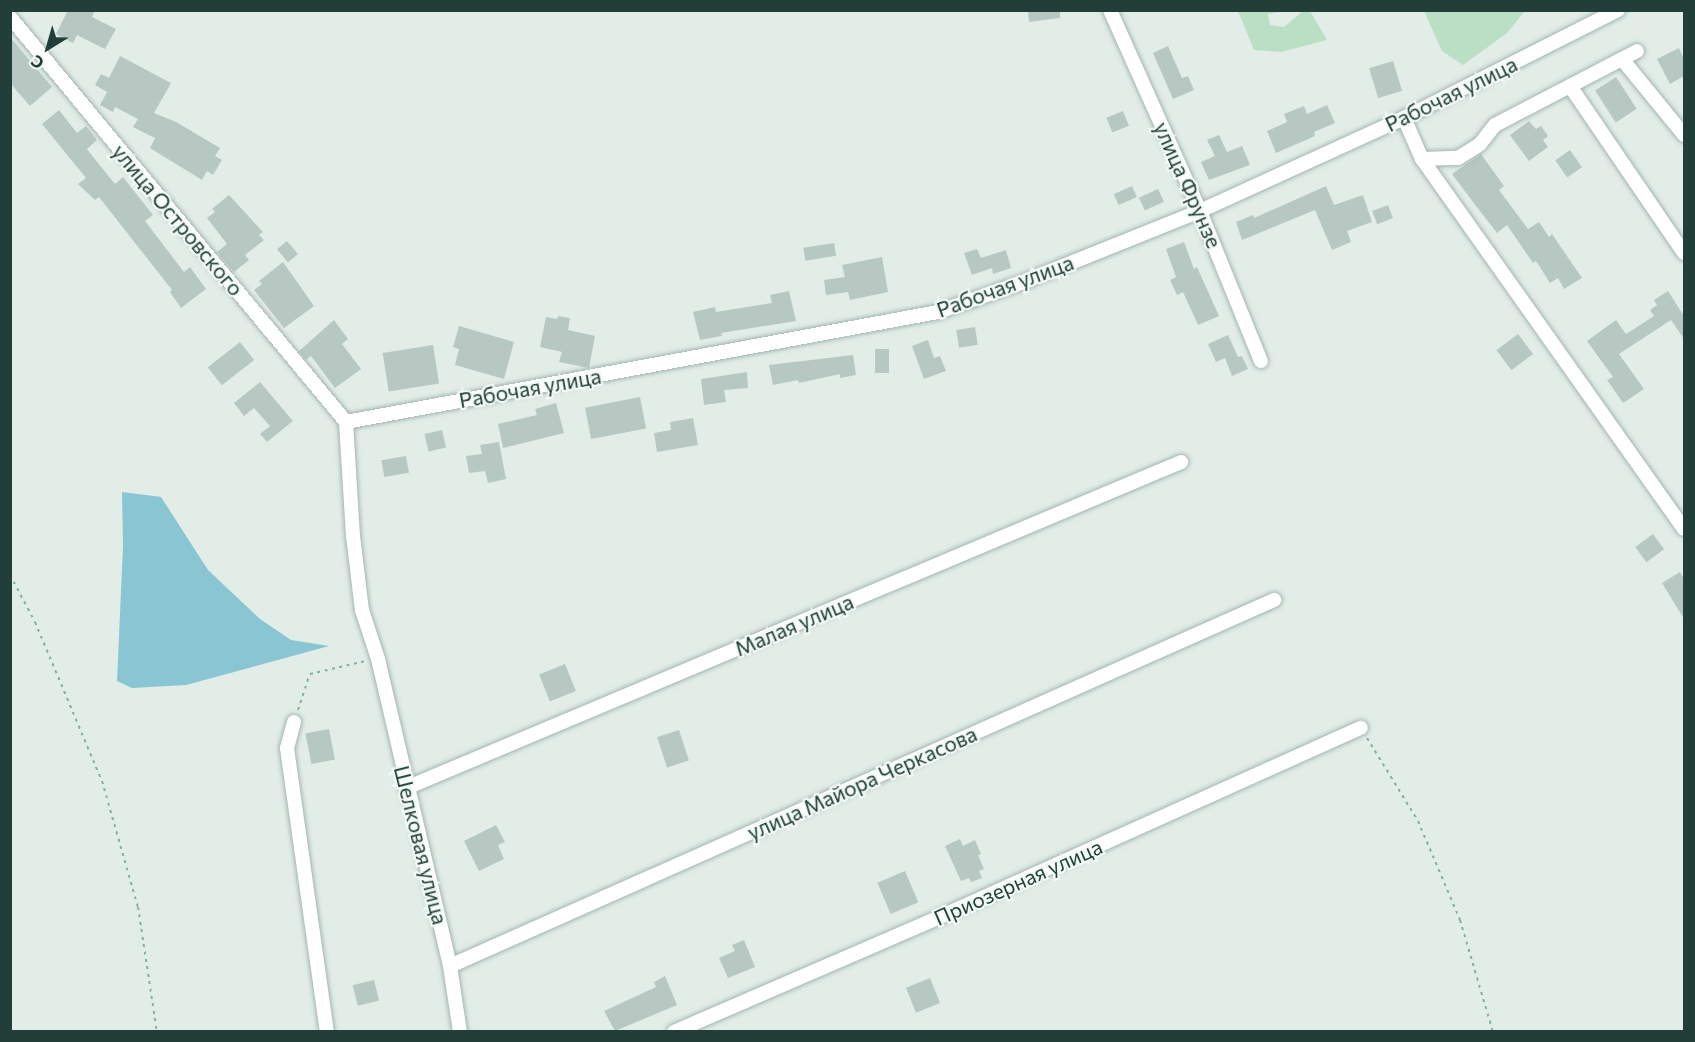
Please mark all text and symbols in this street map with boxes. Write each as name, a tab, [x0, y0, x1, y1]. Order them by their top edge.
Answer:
north arrow	[18, 18, 78, 78]
street label: Рабочая улица	[1381, 51, 1521, 137]
text: С	[27, 52, 47, 74]
street label: улица Фрунзе	[1149, 118, 1227, 252]
street label: улица Островского	[107, 139, 249, 301]
street label: Рабочая улица	[933, 250, 1077, 322]
street label: Рабочая улица	[457, 363, 603, 413]
street label: Малая улица	[731, 589, 857, 661]
street label: улица Майора Черкасова	[743, 721, 981, 845]
street label: Шелковая улица	[389, 763, 453, 927]
street label: Приозерная улица	[930, 834, 1106, 930]

